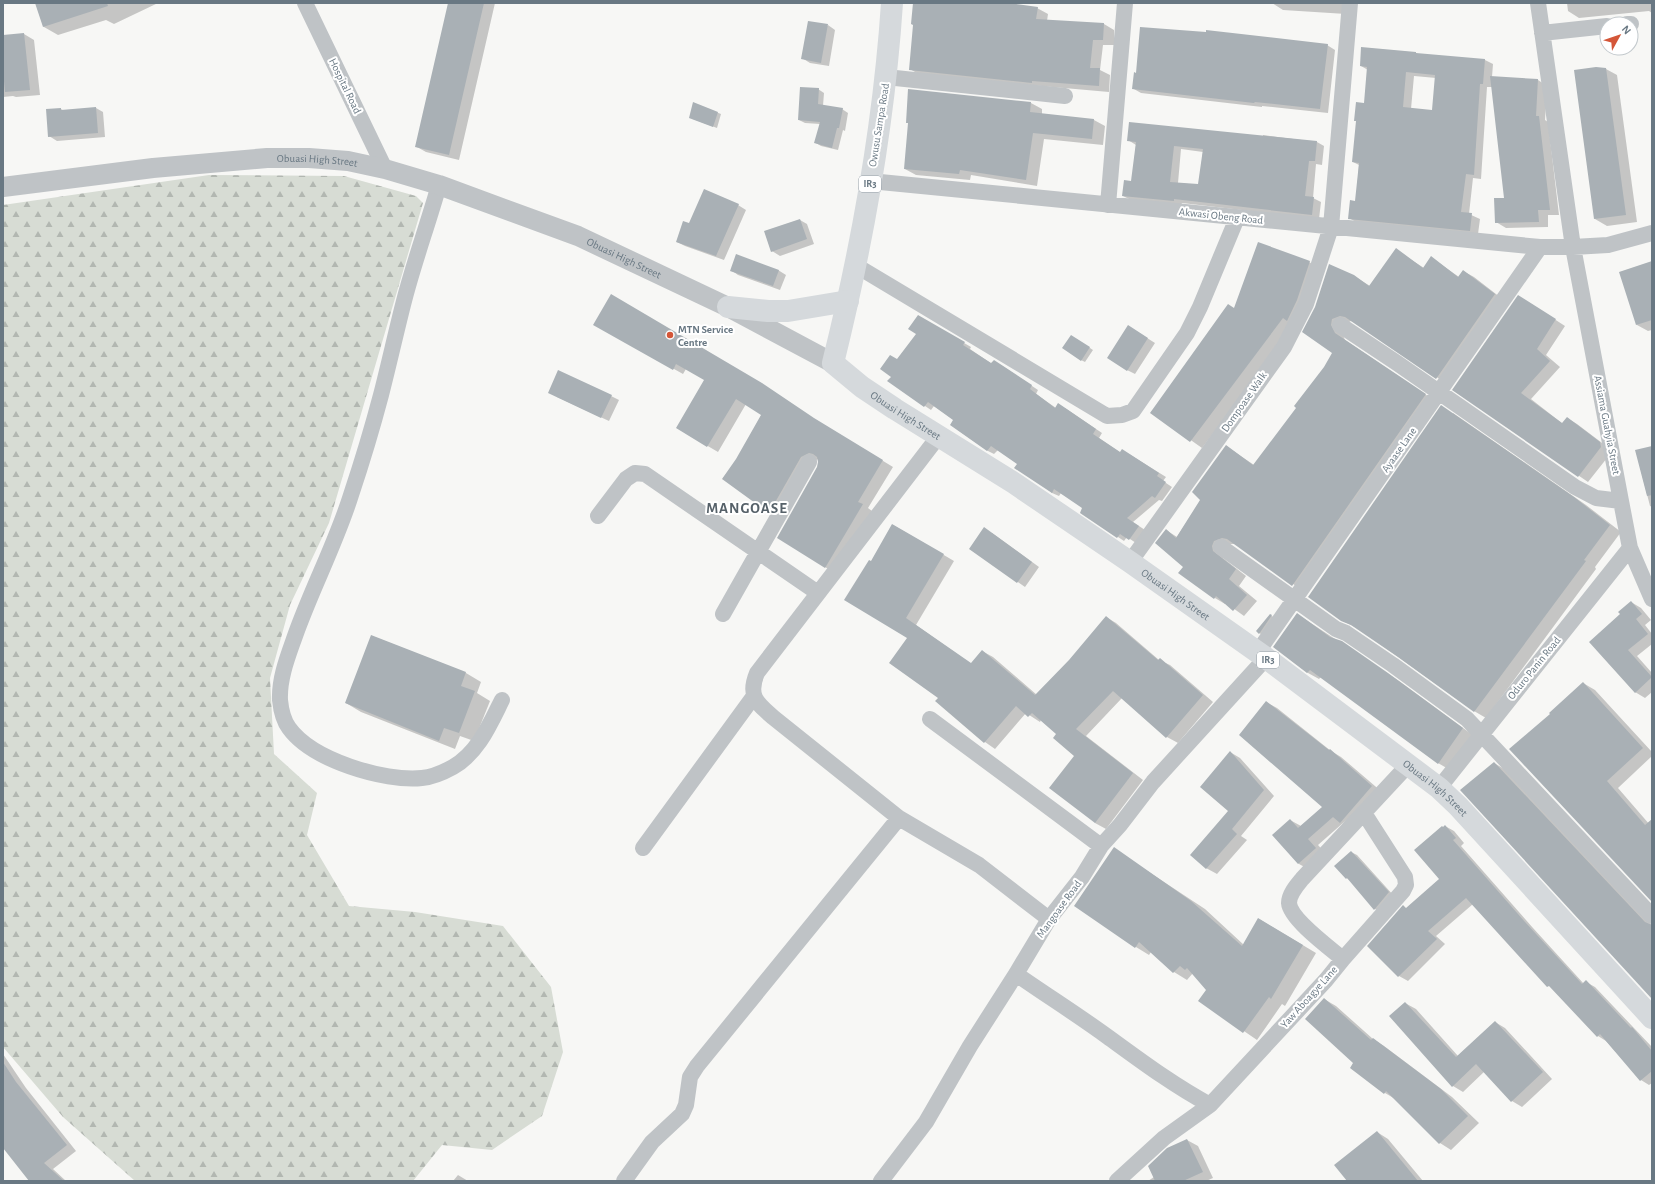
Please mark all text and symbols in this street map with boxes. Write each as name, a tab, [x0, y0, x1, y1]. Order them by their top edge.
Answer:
north arrow	[1599, 16, 1639, 56]
text: N	[1620, 23, 1633, 36]
street label: Hospital Road	[327, 57, 363, 116]
street label: Owusu Sampa Road	[867, 82, 891, 168]
street label: Obuasi High Street	[277, 153, 359, 169]
road number: IR3	[859, 176, 881, 192]
street label: Akwasi Obeng Road	[1178, 206, 1264, 226]
street label: Obuasi High Street	[585, 236, 664, 280]
place label: MTN Service Centre	[678, 324, 733, 348]
marker: MTN Service Centre	[665, 330, 675, 340]
street label: Dompoase Walk	[1219, 370, 1269, 434]
street label: Assiama Guahyia Street	[1592, 375, 1622, 476]
street label: Obuasi High Street	[869, 389, 943, 442]
street label: Ayaase Lane	[1380, 426, 1418, 474]
district label: MANGOASE	[706, 501, 788, 516]
street label: Obuasi High Street	[1139, 566, 1212, 622]
street label: Oduro Panin Road	[1505, 634, 1563, 701]
road number: IR3	[1257, 652, 1279, 668]
street label: Obuasi High Street	[1401, 758, 1470, 818]
street label: Mangoase Road	[1035, 878, 1084, 940]
street label: Yaw Aboagye Lane	[1279, 964, 1339, 1030]

